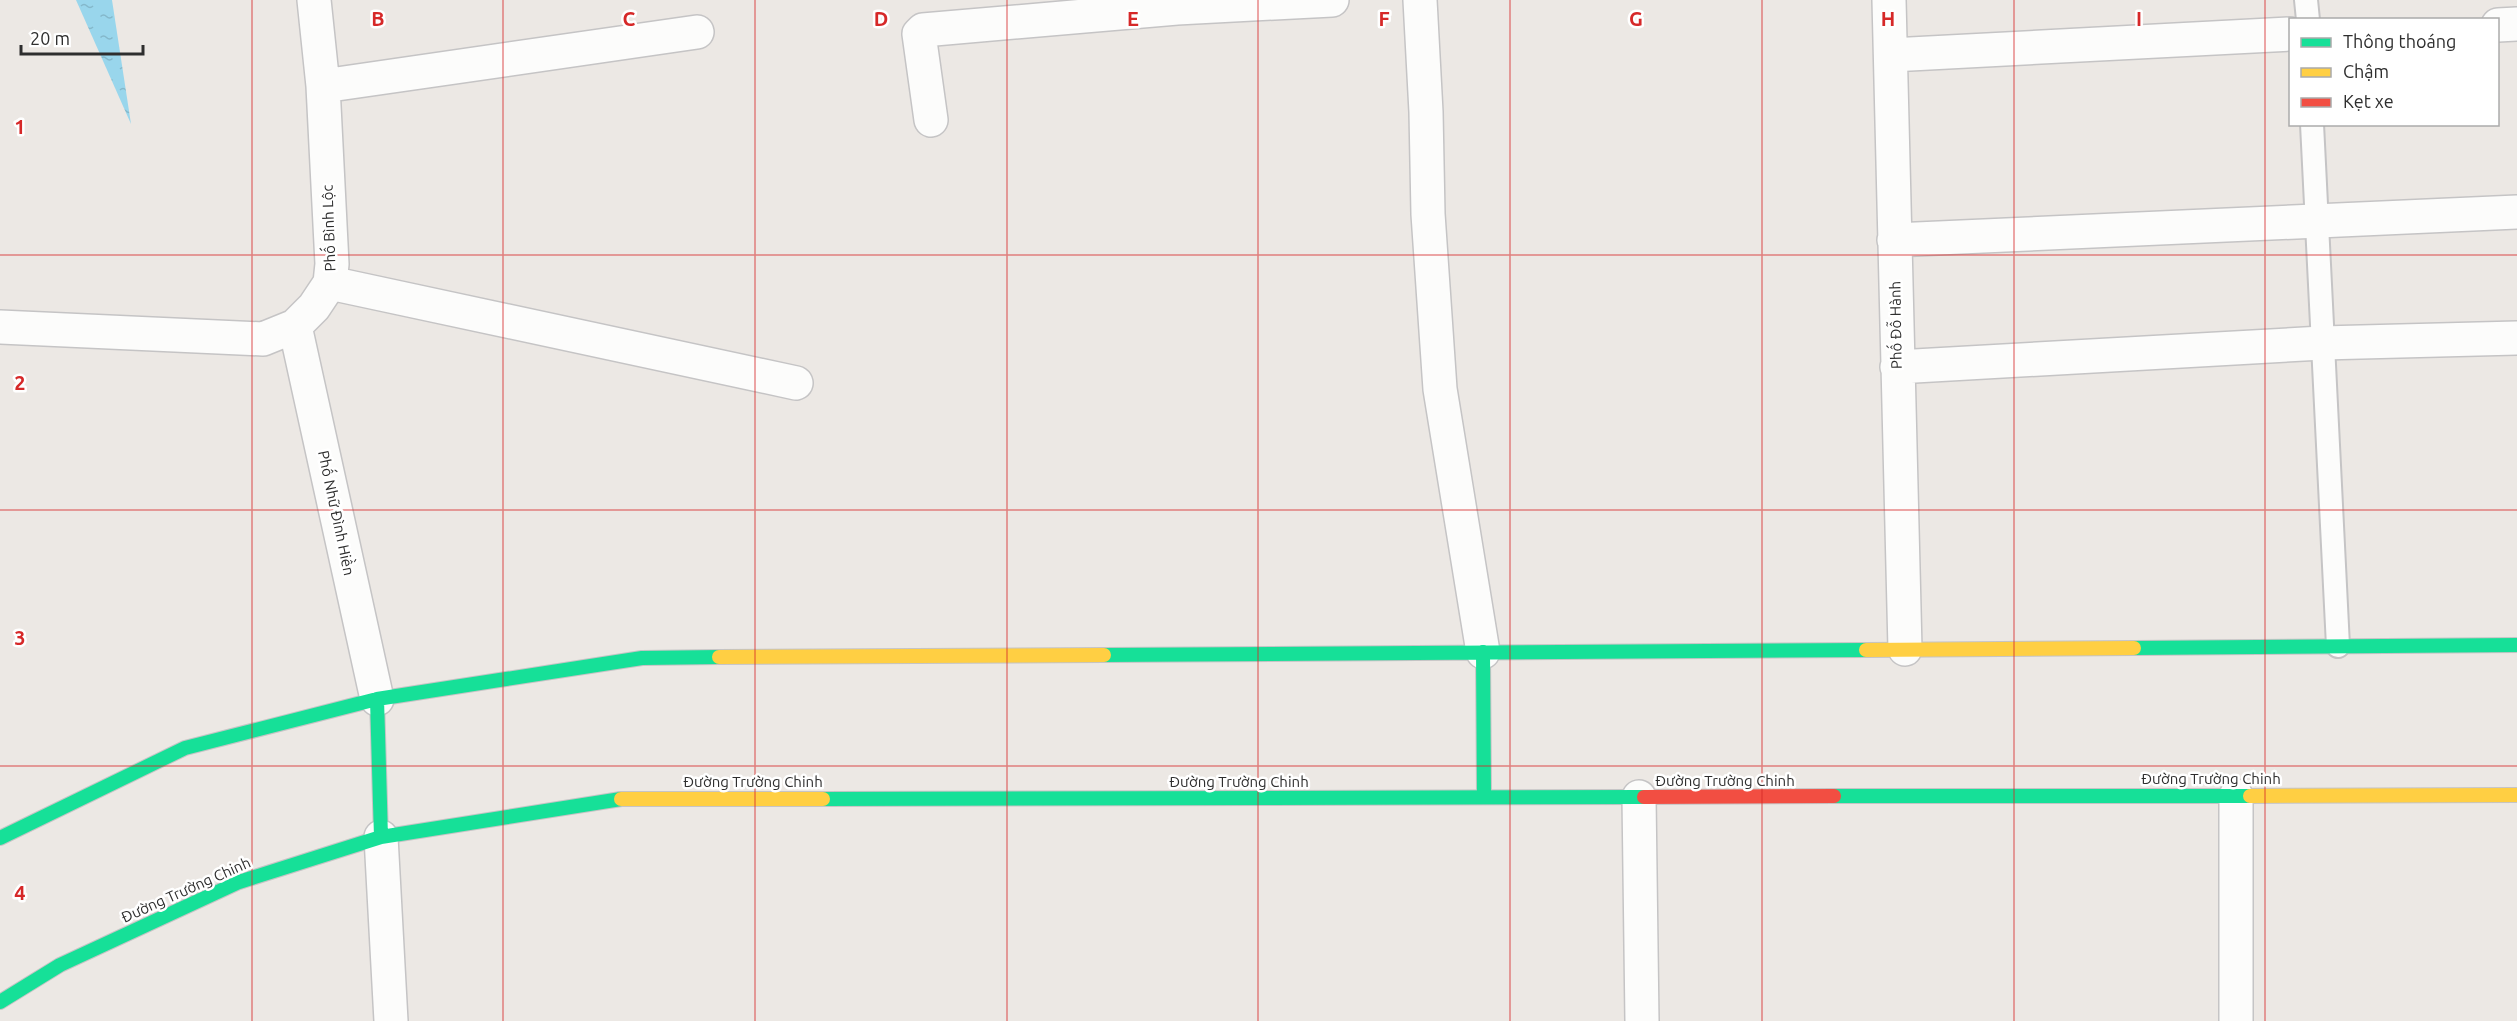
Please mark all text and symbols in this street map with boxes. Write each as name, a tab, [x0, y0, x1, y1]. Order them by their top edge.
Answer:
text: B	[371, 7, 385, 30]
text: C	[623, 7, 636, 30]
text: D	[874, 7, 888, 30]
text: E	[1127, 7, 1139, 30]
text: F	[1378, 7, 1390, 30]
text: G	[1629, 7, 1643, 30]
text: H	[1881, 7, 1895, 30]
text: I	[2136, 7, 2142, 30]
scale bar	[21, 18, 142, 56]
legend	[2289, 18, 2499, 126]
text: 20 m	[30, 28, 70, 48]
text: Thông thoáng	[2343, 31, 2456, 51]
text: Chậm	[2343, 61, 2389, 81]
text: Kẹt xe	[2343, 91, 2394, 111]
text: 1	[14, 115, 26, 138]
street label: Phố Bình Lộc	[317, 184, 339, 272]
street label: Phố Đỗ Hành	[1885, 281, 1905, 369]
text: 2	[14, 371, 26, 394]
street label: Phố Nhữ Đình Hiền	[315, 449, 360, 577]
text: 3	[14, 626, 26, 649]
street label: Đường Trường Chinh	[2141, 770, 2281, 787]
street label: Đường Trường Chinh	[1655, 772, 1795, 789]
street label: Đường Trường Chinh	[683, 773, 823, 790]
street label: Đường Trường Chinh	[1169, 773, 1309, 790]
street label: Đường Trường Chinh	[119, 853, 253, 926]
text: 4	[14, 881, 26, 904]

